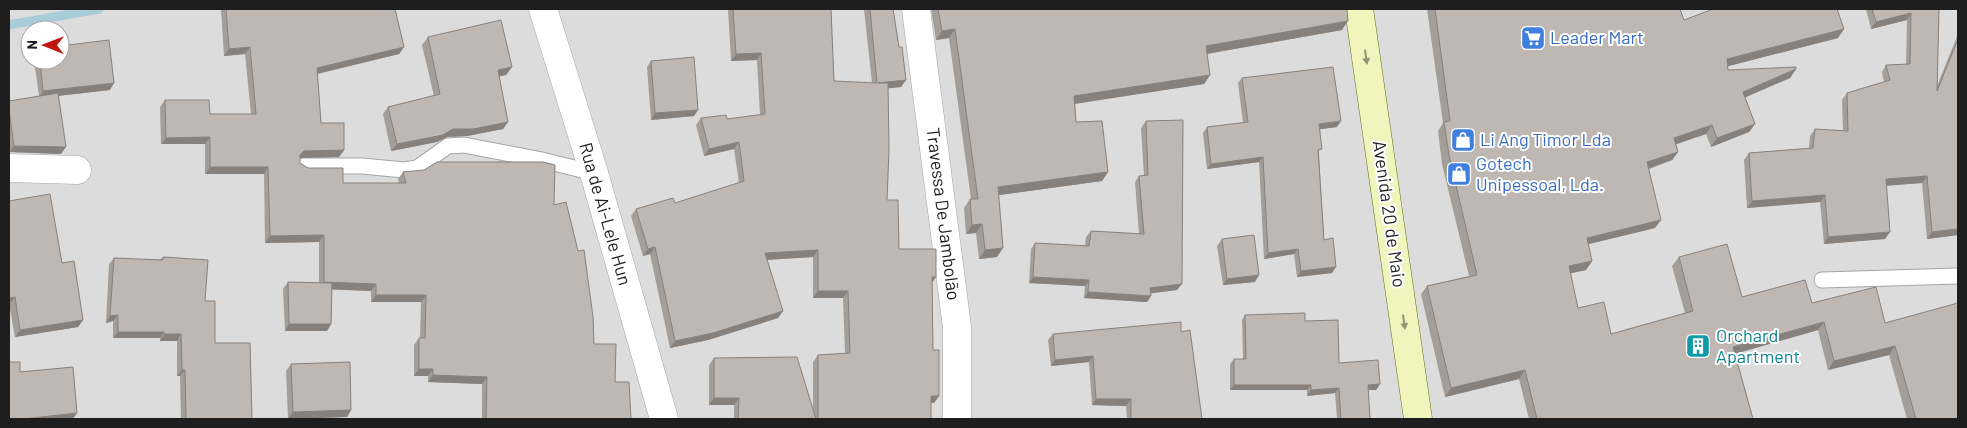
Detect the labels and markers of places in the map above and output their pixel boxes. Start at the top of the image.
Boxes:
supermarket icon: Leader Mart [1520,25,1546,51]
place label: Leader Mart [1550,26,1644,48]
shop icon: Li Ang Timor Lda [1450,127,1476,153]
place label: Li Ang Timor Lda [1480,128,1611,150]
place label: Gotech Unipessoal, Lda. [1476,152,1604,195]
shop icon: Gotech Unipessoal, Lda. [1446,161,1472,187]
place label: Orchard Apartment [1716,324,1800,367]
building icon: Orchard Apartment [1685,333,1711,359]

